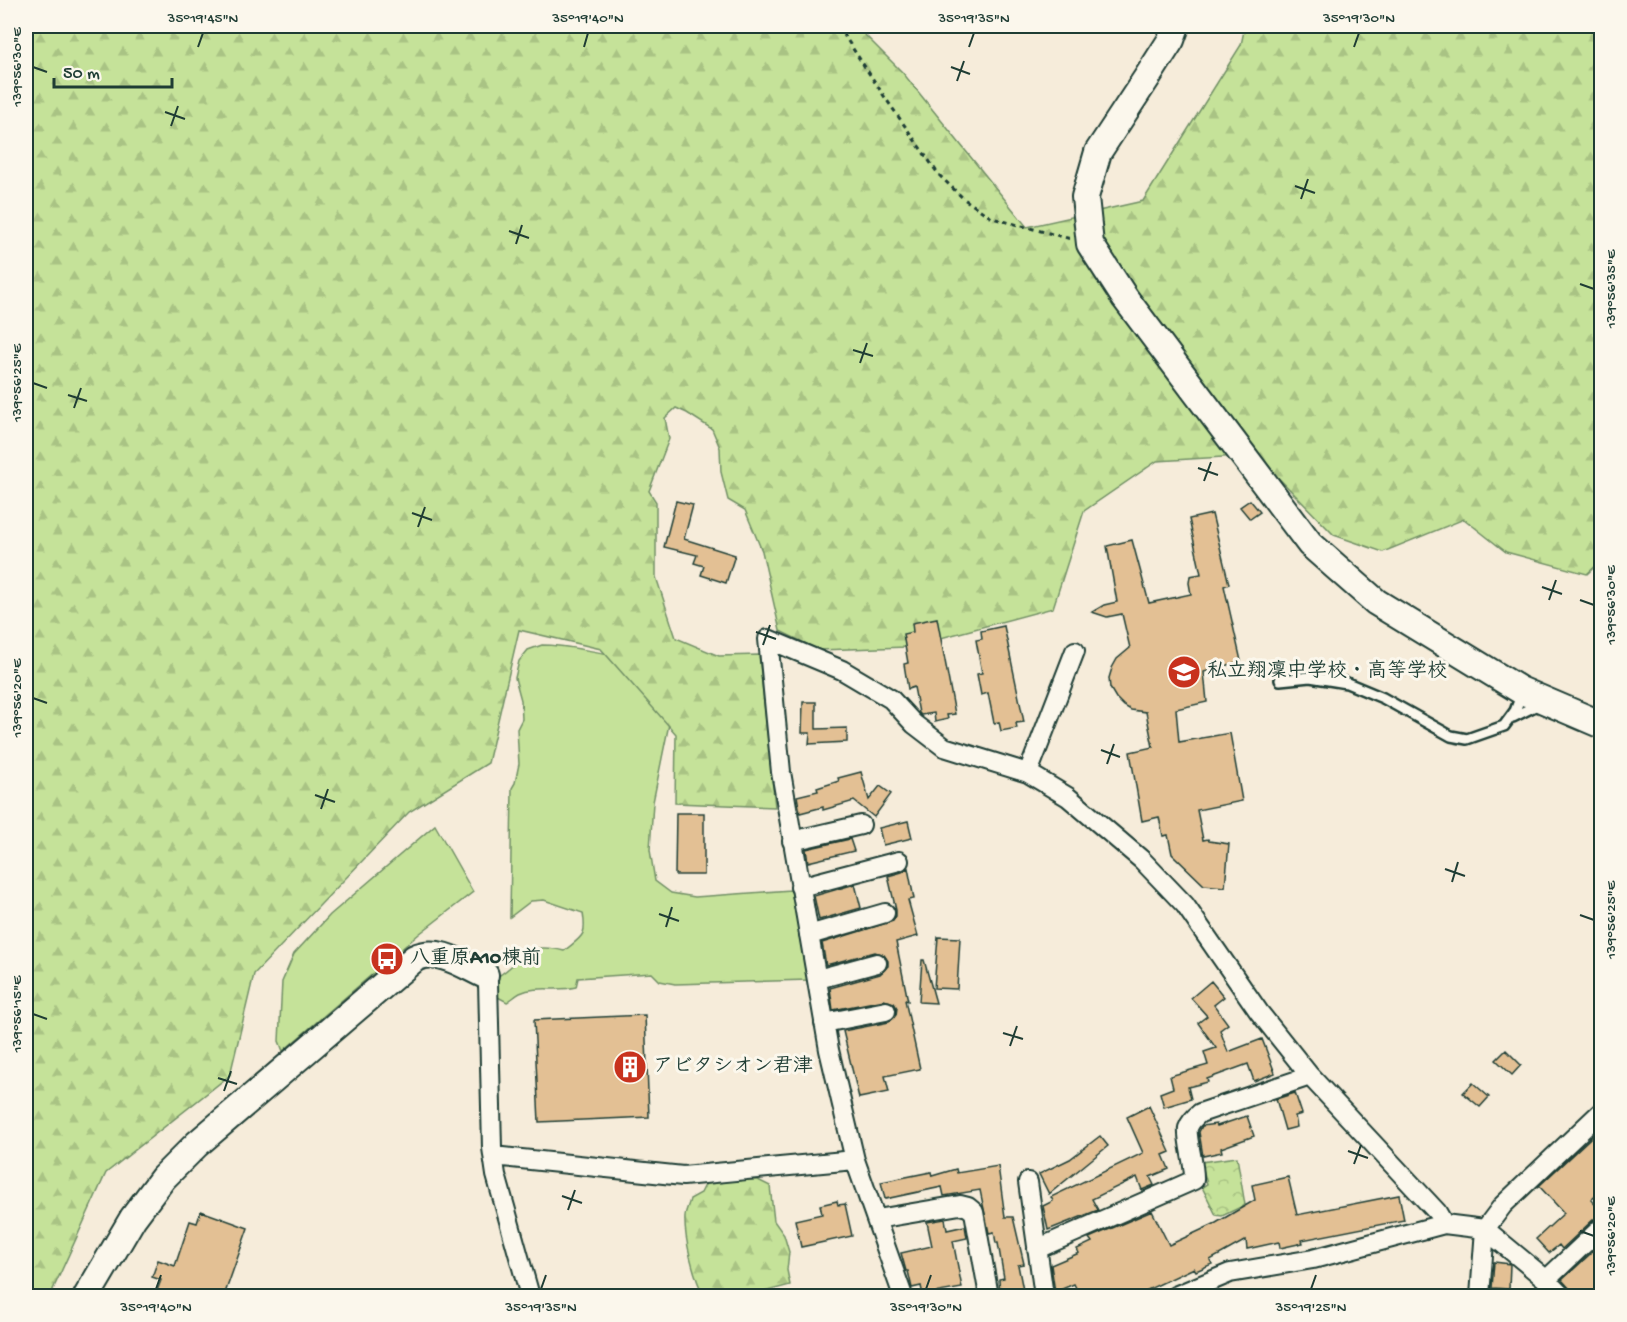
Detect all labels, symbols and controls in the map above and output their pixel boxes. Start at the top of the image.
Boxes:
text: 35°19'45"N [167,10,239,28]
text: 35°19'40"N [551,10,624,28]
text: 35°19'35"N [937,10,1010,28]
text: 35°19'30"N [1322,10,1395,28]
text: 139°56'30"E [9,27,27,108]
scale bar [54,51,172,89]
text: 50 m [63,64,100,85]
text: 139°56'35"E [1603,249,1621,329]
text: 139°56'25"E [9,343,27,423]
text: 139°56'30"E [1603,565,1621,646]
school or university icon: 私立翔凜中学校・高等学校 [1166,654,1202,690]
text: 139°56'20"E [9,658,27,738]
place label: 私立翔凜中学校・高等学校 [1207,659,1447,684]
text: 139°56'25"E [1603,880,1621,960]
bus stop icon: 八重原A10棟前 [369,941,405,977]
place label: 八重原A10棟前 [410,946,541,971]
text: 139°56'15"E [9,975,27,1053]
building icon: アビタシオン君津 [612,1049,648,1085]
place label: アビタシオン君津 [653,1055,813,1079]
text: 139°56'20"E [1603,1196,1621,1276]
text: 35°19'40"N [119,1299,192,1317]
text: 35°19'35"N [504,1299,577,1317]
text: 35°19'30"N [889,1299,962,1317]
text: 35°19'25"N [1274,1299,1347,1317]

